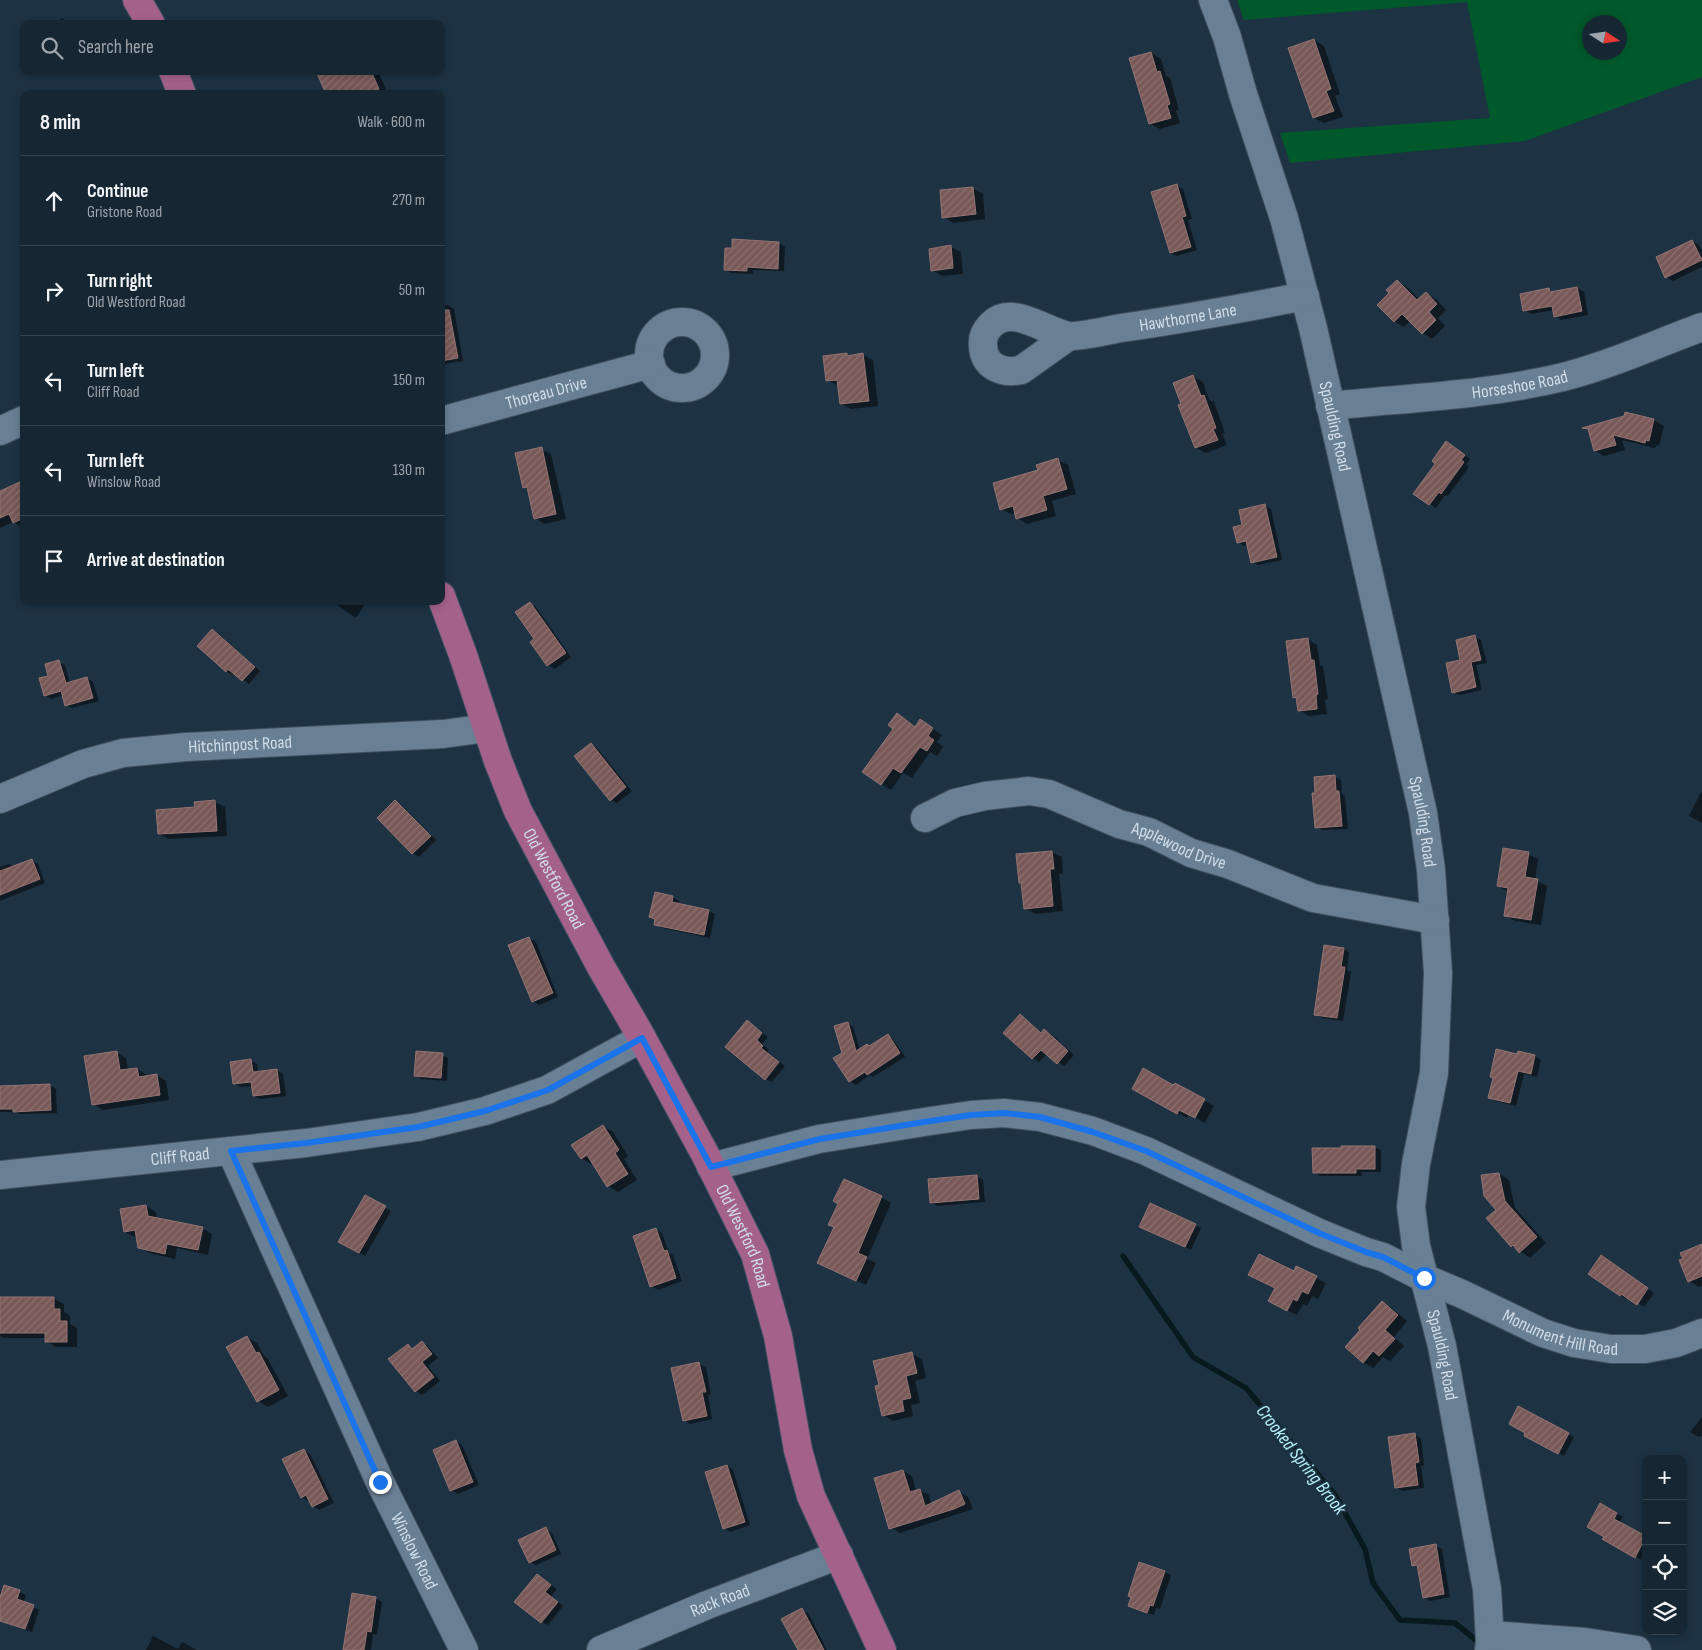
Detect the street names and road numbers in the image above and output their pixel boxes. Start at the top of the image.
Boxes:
street label: Hawthorne Lane [1138,299,1238,336]
street label: Horseshoe Road [1471,366,1570,404]
street label: Thoreau Drive [503,372,589,414]
street label: Spaulding Road [1314,379,1355,474]
street label: Hitchinpost Road [188,732,292,758]
street label: Spaulding Road [1404,774,1440,868]
street label: Applewood Drive [1129,818,1229,874]
street label: Old Westford Road [518,825,589,933]
street label: Cliff Road [150,1143,211,1170]
street label: Old Westford Road [711,1181,774,1290]
street label: Monument Hill Road [1499,1305,1618,1360]
street label: Spaulding Road [1422,1308,1462,1402]
street label: Winslow Road [386,1509,442,1593]
street label: Rack Road [687,1580,753,1622]

